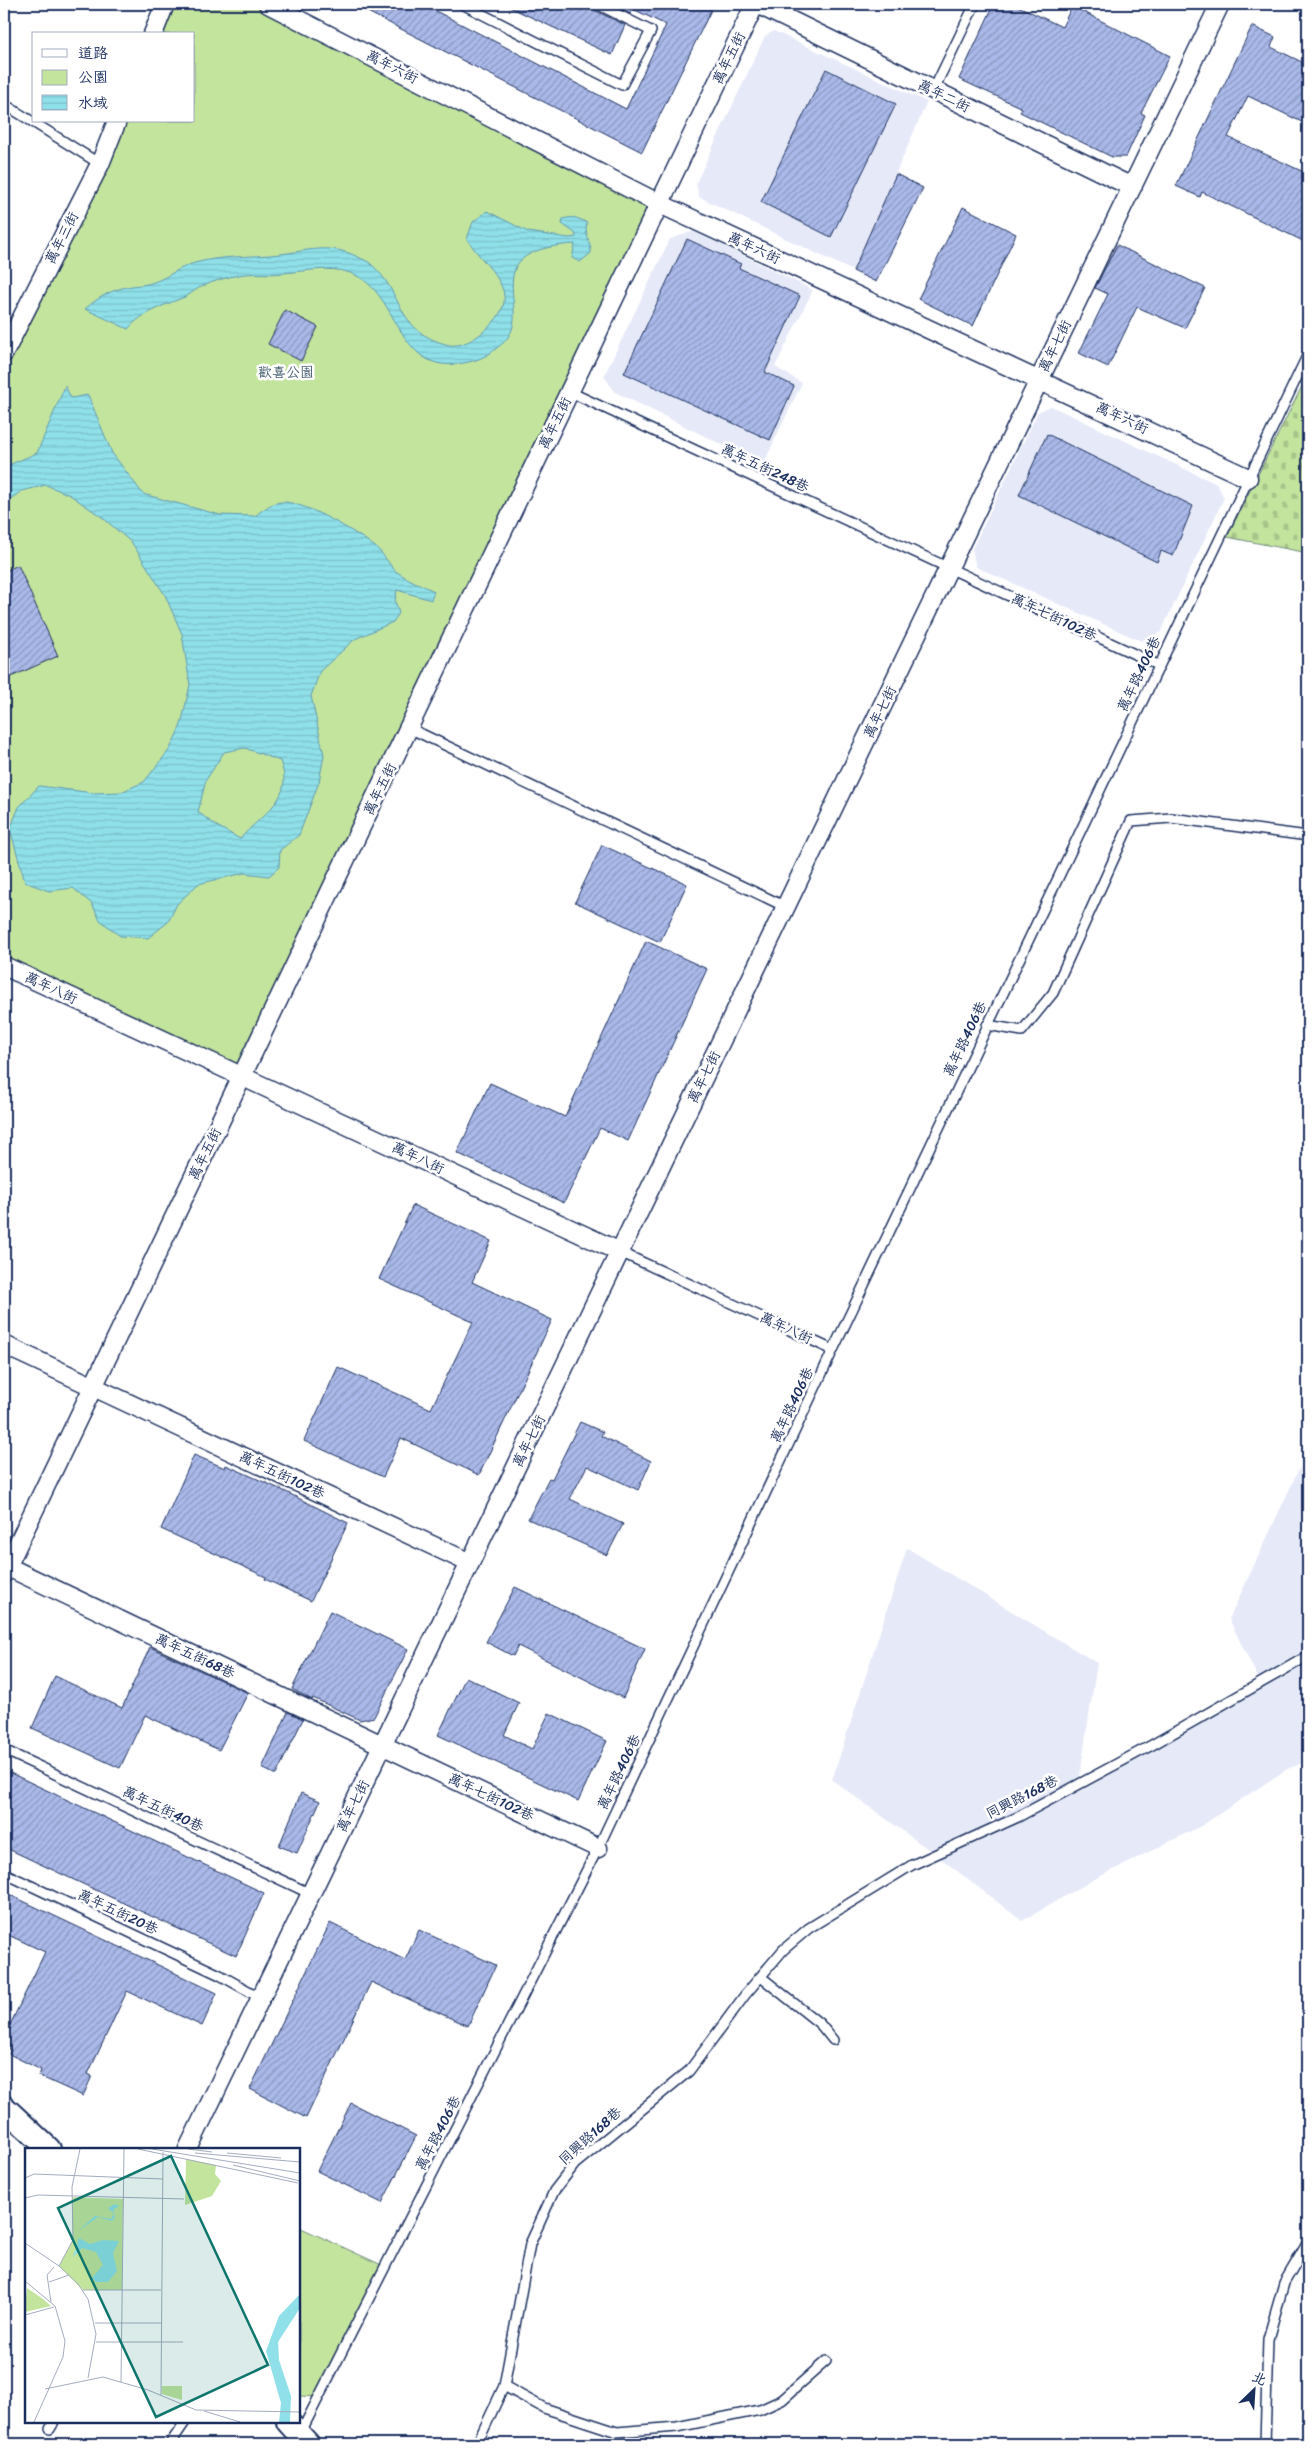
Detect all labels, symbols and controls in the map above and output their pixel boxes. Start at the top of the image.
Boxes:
street label: 萬年五街 [705,27,753,89]
legend [32,32,195,122]
text: 道路 [78,40,108,66]
street label: 萬年六街 [361,43,423,91]
text: 公園 [78,64,108,90]
street label: 萬年二街 [913,72,975,120]
text: 水域 [78,90,108,116]
street label: 萬年三街 [38,207,86,269]
street label: 萬年六街 [723,225,785,271]
street label: 萬年七街 [1031,315,1079,377]
park label: 歡喜公園 [258,360,314,385]
street label: 萬年五街 [531,392,579,454]
street label: 萬年六街 [1091,395,1153,441]
street label: 萬年五街248巷 [717,437,814,500]
street label: 萬年七街102巷 [1007,586,1102,648]
street label: 萬年路406巷 [1110,631,1168,716]
street label: 萬年七街 [856,681,904,743]
street label: 萬年五街 [356,758,404,820]
street label: 萬年八街 [20,965,82,1011]
street label: 萬年路406巷 [936,996,994,1081]
street label: 萬年七街 [680,1046,728,1108]
street label: 萬年五街 [181,1123,229,1185]
street label: 萬年八街 [387,1135,449,1181]
street label: 萬年八街 [755,1305,817,1351]
street label: 萬年路406巷 [763,1362,821,1447]
street label: 萬年七街 [505,1410,553,1472]
street label: 萬年五街102巷 [235,1444,330,1506]
street label: 萬年五街68巷 [151,1626,240,1686]
street label: 萬年路406巷 [590,1729,648,1814]
street label: 萬年七街102巷 [444,1766,539,1828]
street label: 同興路168巷 [981,1768,1063,1826]
street label: 萬年七街 [329,1775,377,1837]
street label: 萬年五街40巷 [118,1779,209,1839]
street label: 萬年五街20巷 [73,1882,164,1942]
street label: 萬年路406巷 [408,2090,468,2175]
street label: 同興路168巷 [553,2100,628,2172]
inset map [25,2148,300,2423]
text: 北 [1248,2364,1271,2393]
north arrow [1230,2366,1280,2416]

